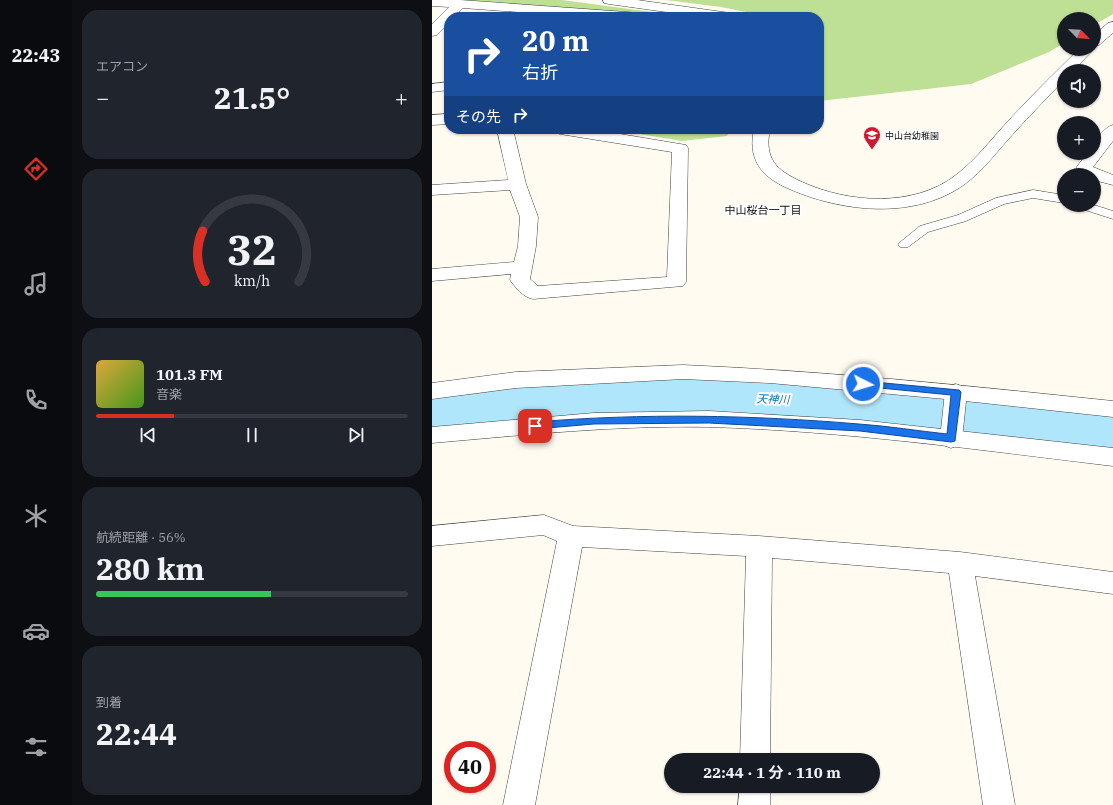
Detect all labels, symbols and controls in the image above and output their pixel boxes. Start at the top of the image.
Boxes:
north arrow [1057,12,1101,56]
map controls [1057,12,1101,212]
text: 20 m [522,22,589,59]
icon: right [456,28,508,80]
text: 22:43 [12,44,60,67]
text: エアコン [96,58,148,75]
text: 右折 [522,61,558,84]
button: sound [1057,64,1101,108]
text: 21.5° [214,78,290,117]
text: − [96,83,109,112]
text: + [395,83,408,112]
icon: right [509,104,531,126]
text: その先 [456,107,501,126]
button: + [1057,116,1101,160]
school or university icon: 中山台幼稚園 [862,125,882,150]
place label: 中山台幼稚園 [885,130,939,141]
icon: directions [22,155,50,183]
button: − [1057,168,1101,212]
district label: 中山桜台一丁目 [725,203,802,217]
text: 32 [227,221,277,275]
icon: music [22,270,50,298]
text: km/h [234,270,270,289]
position arrow [842,363,884,405]
text: 101.3 FM [156,365,223,384]
icon: phone [22,386,50,414]
text: 音楽 [156,386,182,403]
water label: 天神川 [756,391,791,407]
pin [518,409,552,443]
icon: arrive [524,415,546,437]
icon: previous [137,424,159,446]
icon: pause [241,424,263,446]
icon: next [345,424,367,446]
icon: climate [22,502,50,530]
text: 航続距離 · 56% [96,529,186,546]
text: 280 km [96,549,205,588]
icon: car [22,617,50,645]
text: 到着 [96,694,122,711]
text: 22:44 [96,714,177,753]
icon: filters [22,733,50,761]
speed limit sign: 40 [444,741,496,793]
text: 22:44 · 1 分 · 110 m [703,763,841,782]

